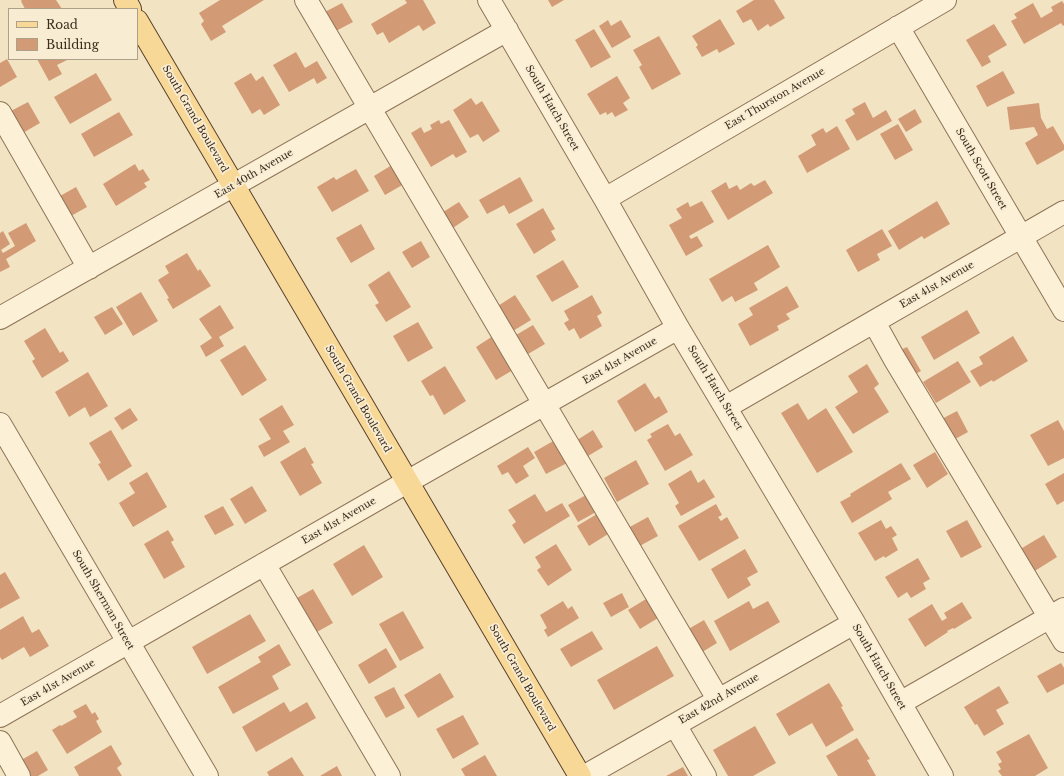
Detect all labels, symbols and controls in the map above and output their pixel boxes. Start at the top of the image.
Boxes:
legend [8,8,138,60]
text: Road [46,17,78,32]
text: Building [46,37,99,52]
street label: South Grand Boulevard [159,63,231,175]
street label: South Hatch Street [523,63,581,153]
street label: East Thurston Avenue [723,66,827,132]
street label: South Scott Street [953,126,1009,212]
street label: East 40th Avenue [213,147,295,201]
street label: East 41st Avenue [898,259,976,311]
street label: East 41st Avenue [581,335,659,387]
street label: South Grand Boulevard [322,343,394,455]
street label: South Hatch Street [685,343,745,433]
street label: East 41st Avenue [300,495,378,547]
street label: South Sherman Street [70,548,136,652]
street label: South Grand Boulevard [486,622,558,734]
street label: South Hatch Street [850,622,908,712]
street label: East 41st Avenue [19,657,97,709]
street label: East 42nd Avenue [677,671,761,727]

